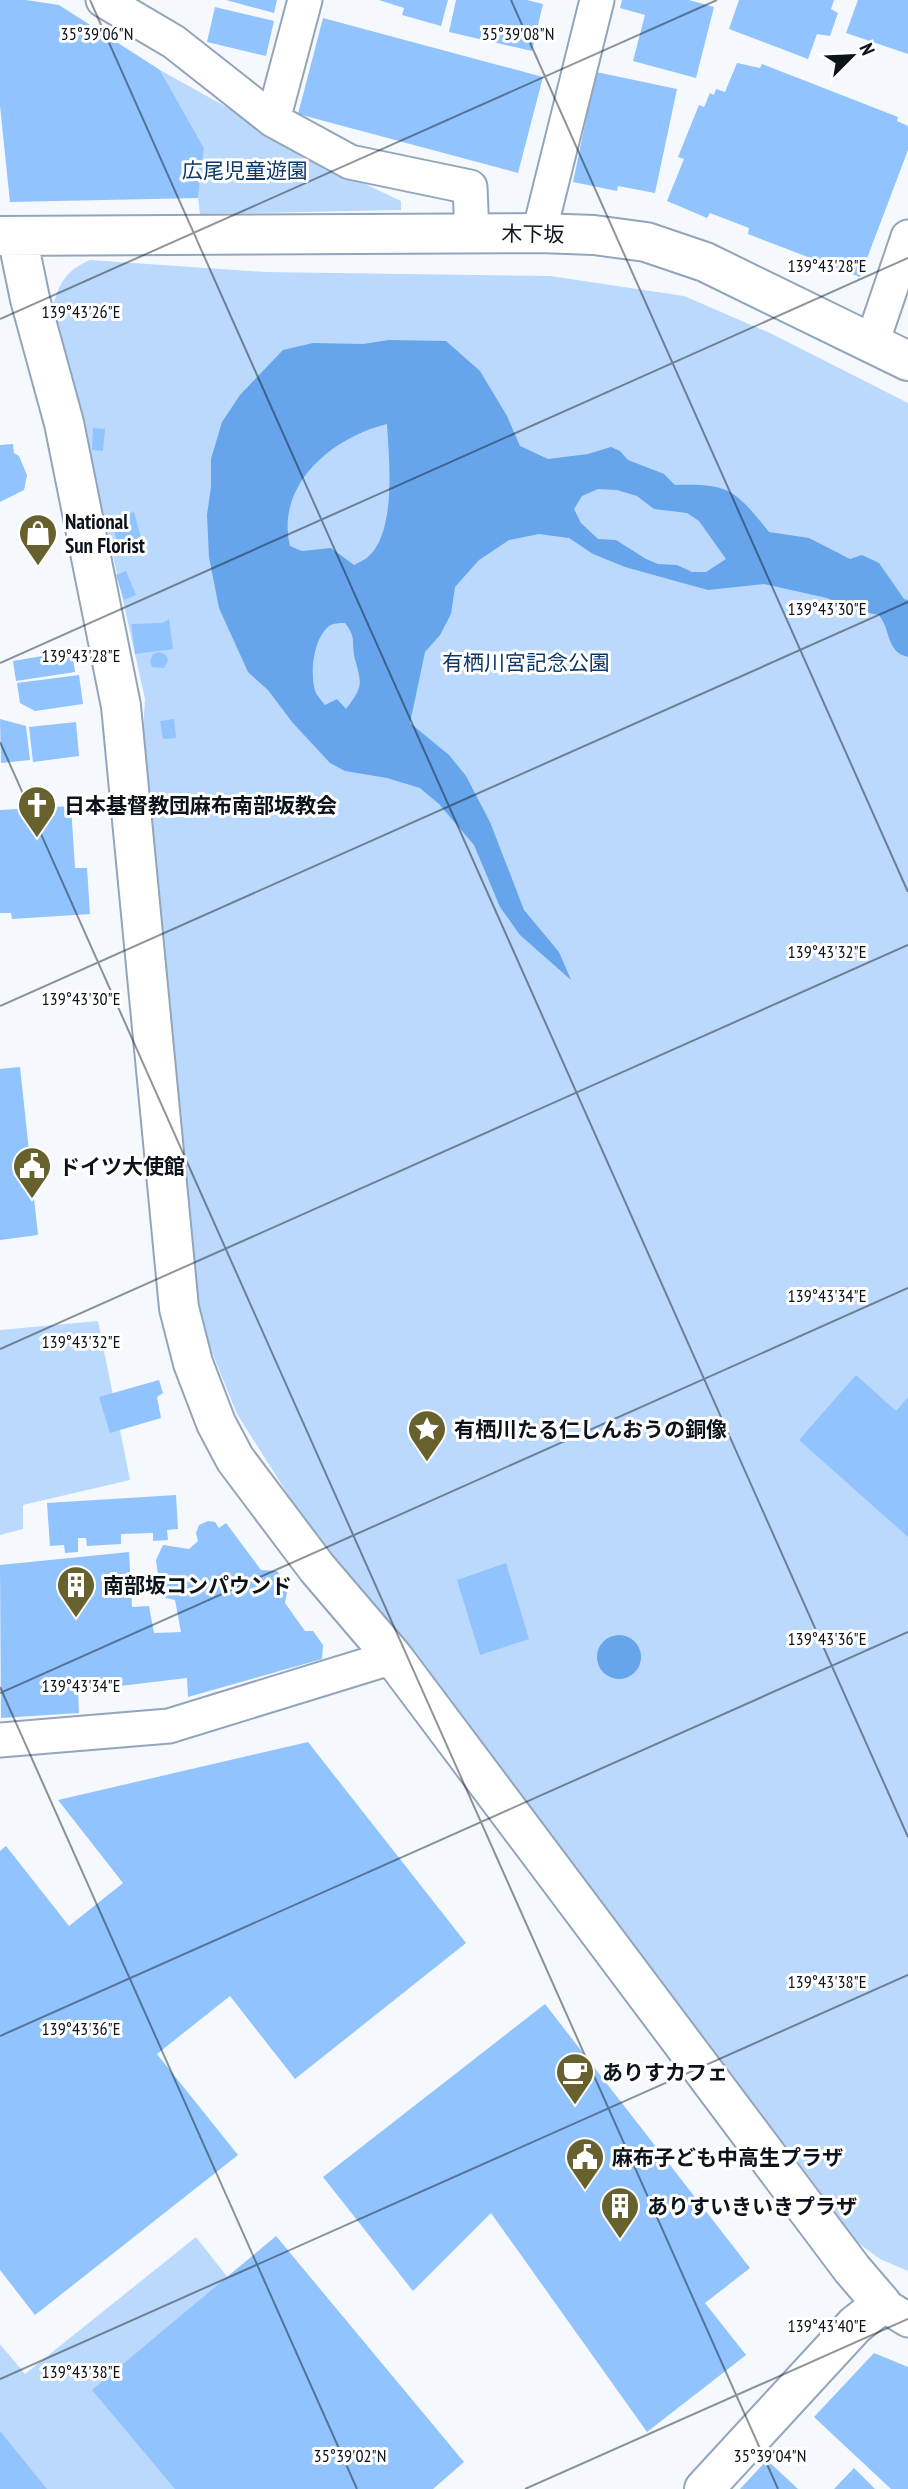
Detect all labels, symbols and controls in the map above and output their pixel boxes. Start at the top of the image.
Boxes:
north arrow [817,21,887,91]
text: 35°39'06"N [61,22,133,45]
text: 35°39'08"N [482,22,554,45]
text: N [854,40,881,59]
park label: 広尾児童遊園 [182,157,308,184]
street label: 木下坂 [501,220,565,248]
text: 139°43'28"E [788,254,866,277]
text: 139°43'26"E [42,300,120,323]
place label: National Sun Florist [65,508,145,559]
shop icon: National Sun Florist [17,512,59,567]
text: 139°43'30"E [788,597,866,620]
text: 139°43'28"E [42,644,120,667]
park label: 有栖川宮記念公園 [442,649,610,676]
church icon: 日本基督教団麻布南部坂教会 [16,784,58,839]
place label: 日本基督教団麻布南部坂教会 [64,792,337,819]
text: 139°43'32"E [788,940,866,963]
text: 139°43'30"E [42,987,120,1010]
public building icon: ドイツ大使館 [11,1145,53,1200]
place label: ドイツ大使館 [59,1153,185,1180]
text: 139°43'34"E [788,1284,866,1307]
text: 139°43'32"E [42,1330,120,1353]
place icon: 有栖川たる仁しんおうの銅像 [406,1408,448,1463]
place label: 有栖川たる仁しんおうの銅像 [454,1416,727,1443]
building icon: 南部坂コンパウンド [55,1564,97,1619]
place label: 南部坂コンパウンド [103,1572,292,1599]
text: 139°43'36"E [788,1627,866,1650]
text: 139°43'34"E [42,1674,120,1697]
text: 139°43'38"E [788,1970,866,1993]
text: 139°43'36"E [42,2017,120,2040]
cafe icon: ありすカフェ [554,2051,596,2106]
place label: ありすカフェ [602,2059,728,2086]
public building icon: 麻布子ども中高生プラザ [564,2136,606,2191]
place label: 麻布子ども中高生プラザ [612,2144,843,2171]
building icon: ありすいきいきプラザ [599,2185,641,2240]
place label: ありすいきいきプラザ [647,2193,857,2220]
text: 139°43'40"E [788,2314,866,2337]
text: 139°43'38"E [42,2360,120,2383]
text: 35°39'02"N [314,2444,386,2467]
text: 35°39'04"N [734,2444,806,2467]

